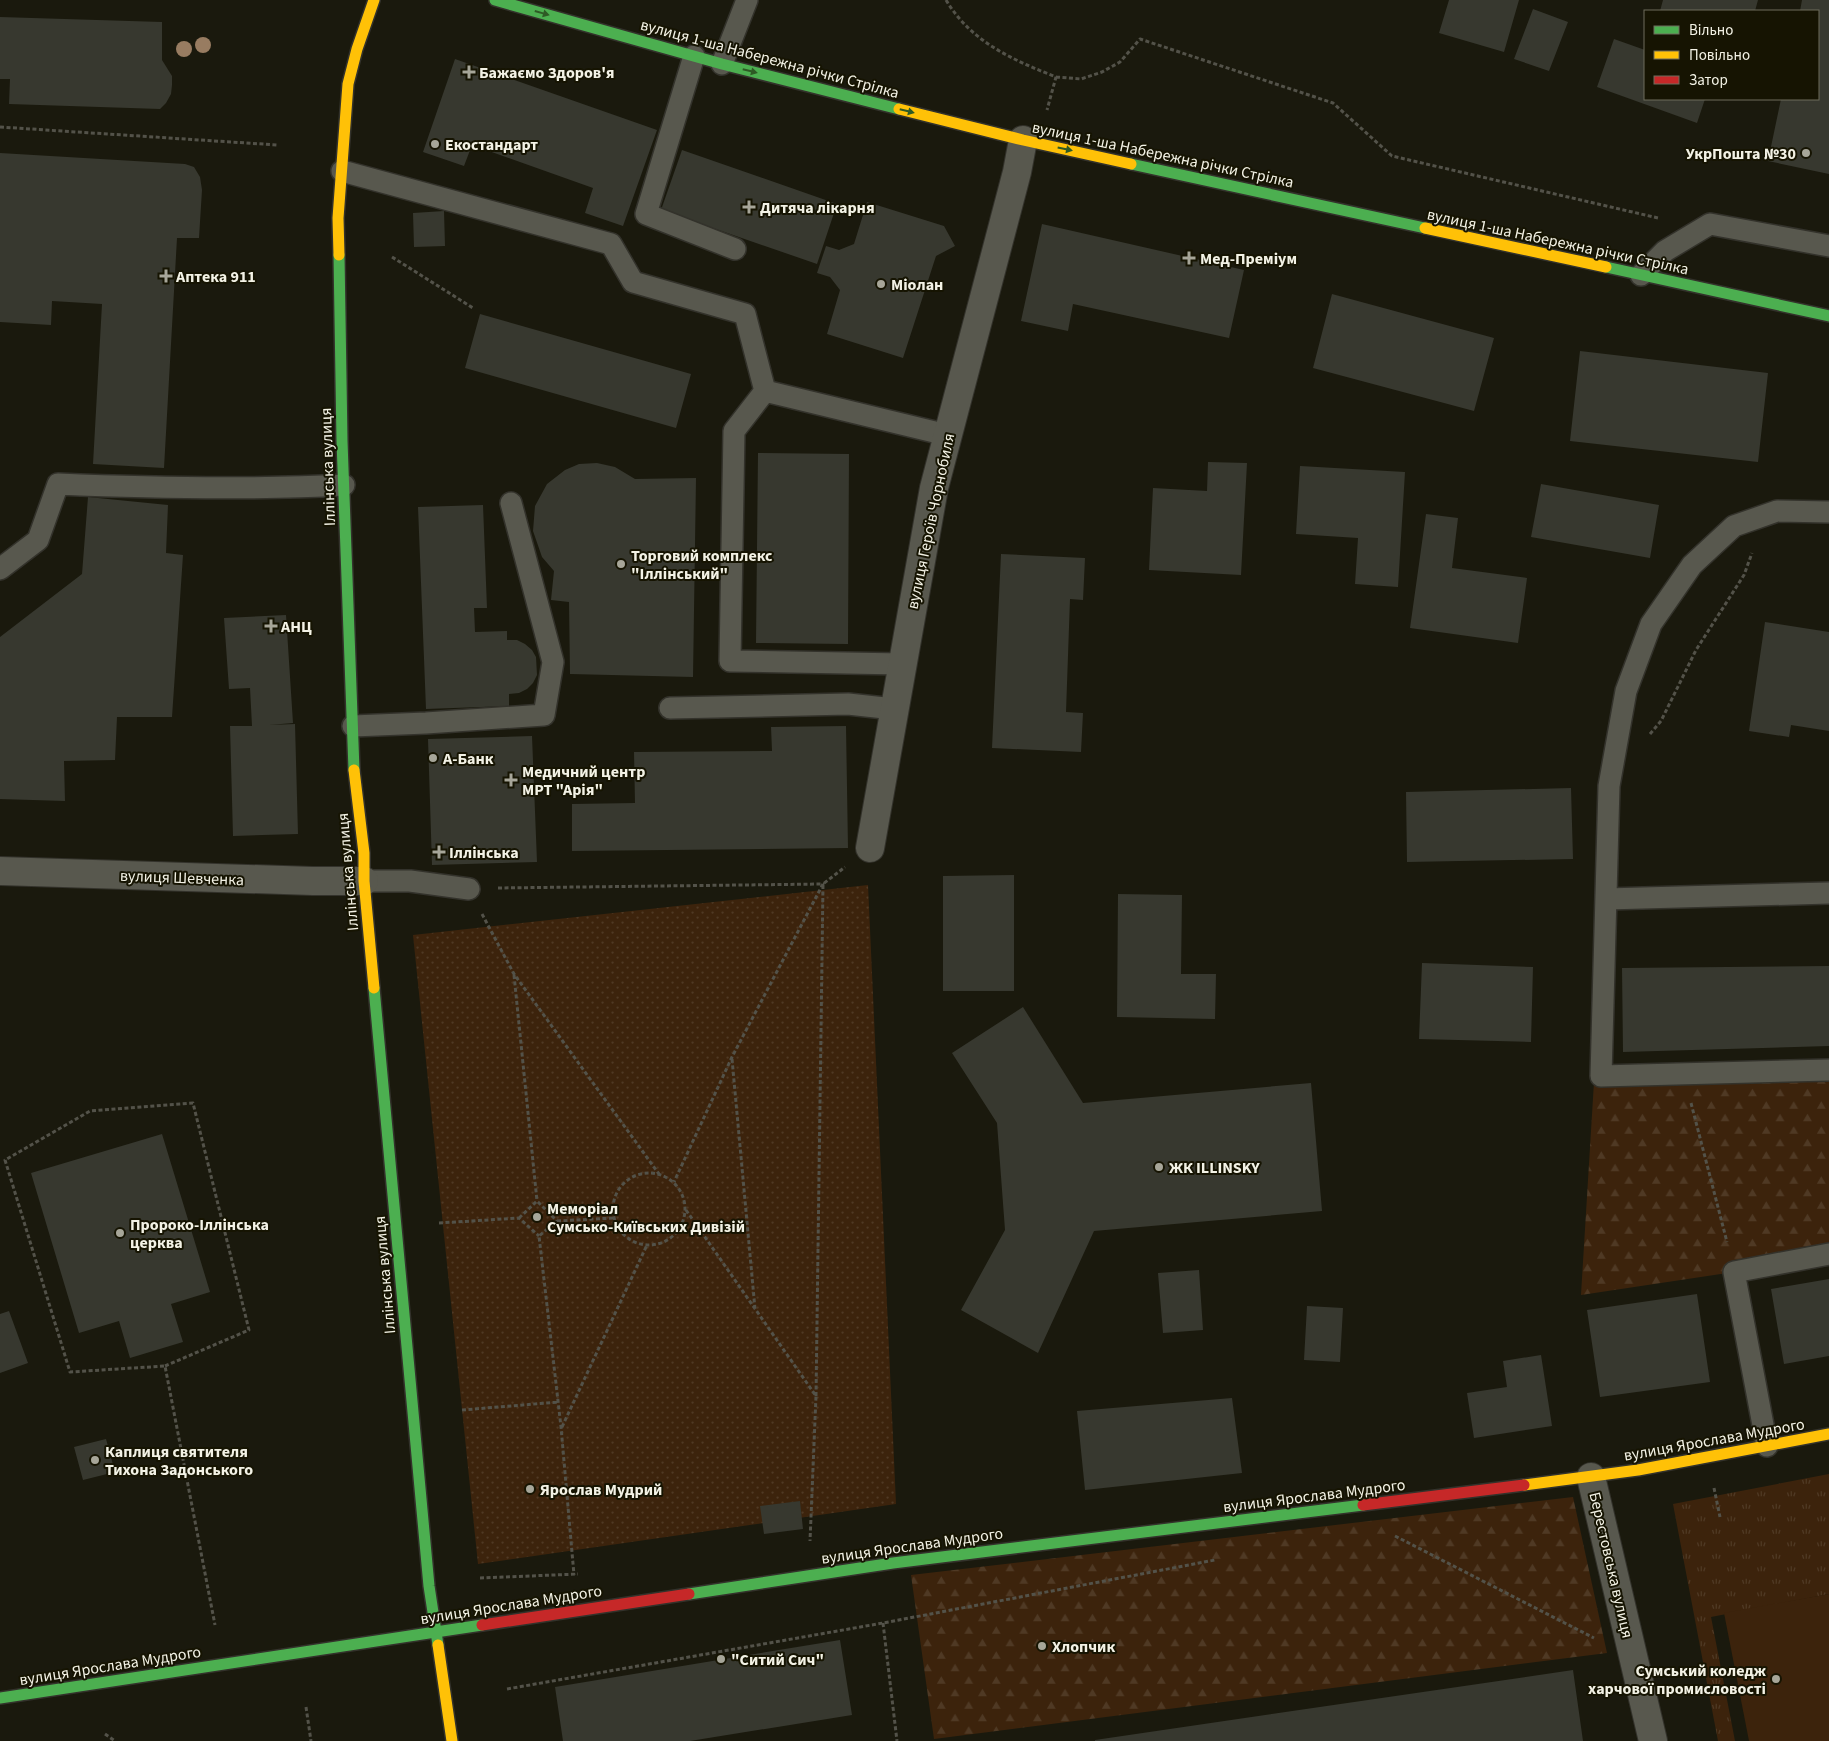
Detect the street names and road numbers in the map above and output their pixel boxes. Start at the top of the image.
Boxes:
street label: вулиця 1-ша Набережна річки Стрілка [638,14,902,104]
street label: вулиця 1-ша Набережна річки Стрілка [1030,116,1296,193]
street label: вулиця 1-ша Набережна річки Стрілка [1425,203,1691,280]
street label: Іллінська вулиця [315,407,341,527]
street label: вулиця Героїв Чорнобиля [902,431,960,611]
street label: Іллінська вулиця [332,812,364,932]
street label: вулиця Шевченка [120,865,244,891]
street label: Іллінська вулиця [369,1215,401,1335]
street label: вулиця Ярослава Мудрого [1622,1413,1806,1467]
street label: вулиця Ярослава Мудрого [1222,1474,1406,1518]
street label: Берестовська вулиця [1584,1490,1639,1640]
street label: вулиця Ярослава Мудрого [820,1522,1004,1570]
street label: вулиця Ярослава Мудрого [419,1580,603,1630]
street label: вулиця Ярослава Мудрого [18,1641,202,1691]

